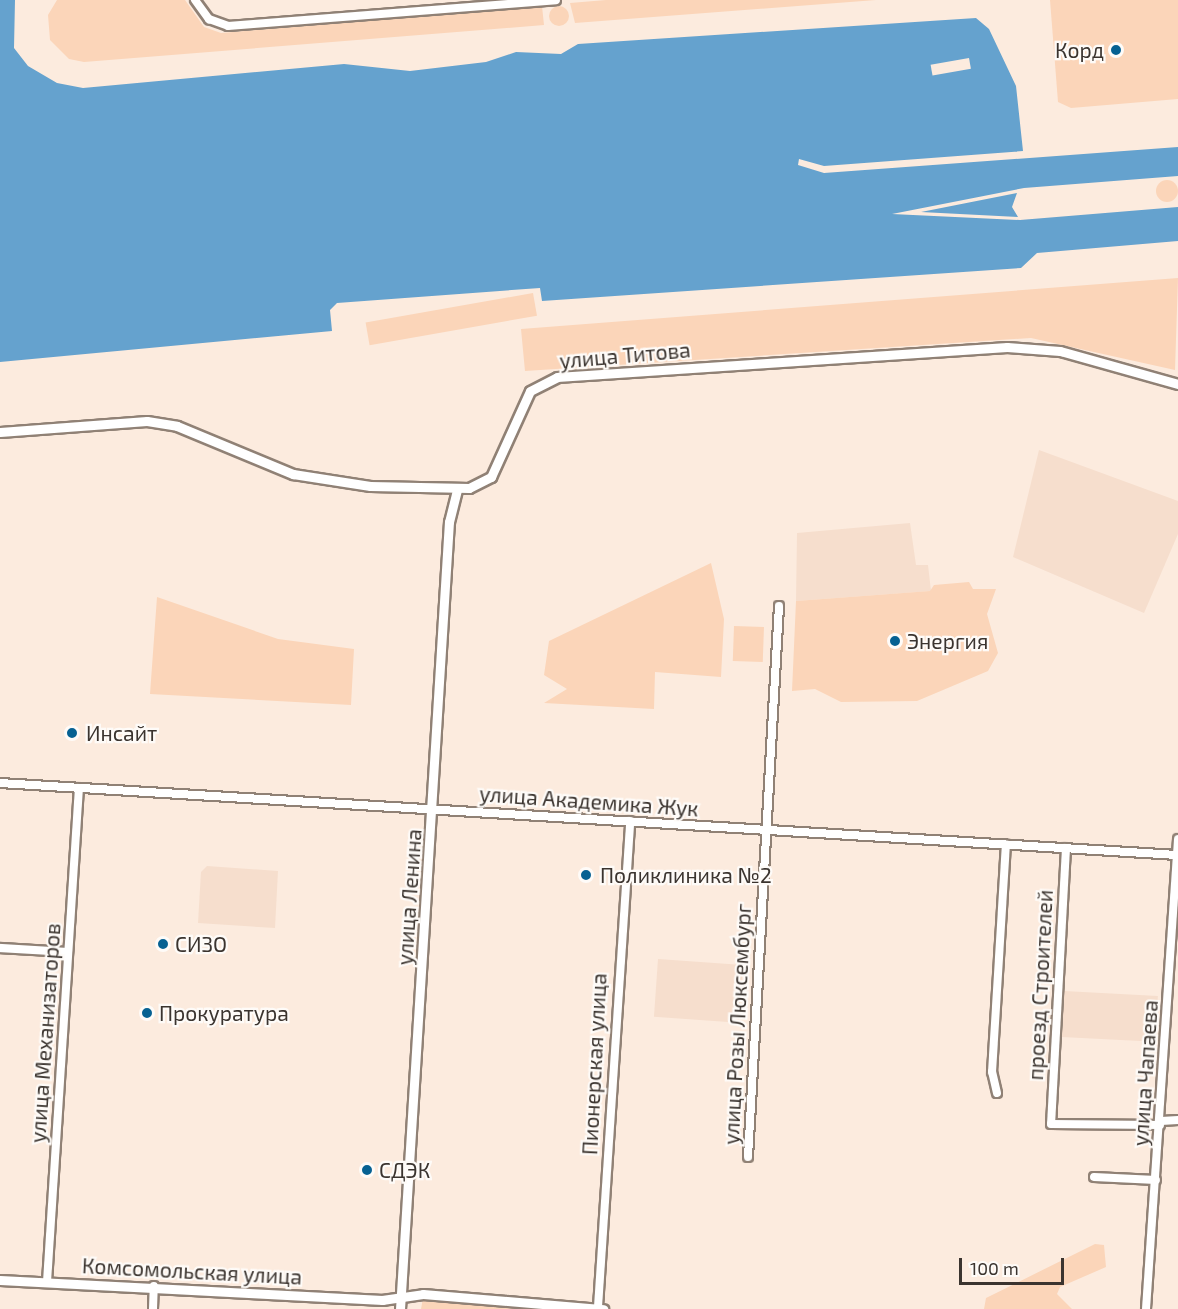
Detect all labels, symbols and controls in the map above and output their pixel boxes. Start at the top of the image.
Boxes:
place label: Корд [1055,37,1104,63]
marker: Корд [1109,43,1123,57]
street label: улица Титова [558,337,692,373]
place label: Энергия [907,628,988,654]
marker: Энергия [888,634,902,648]
place label: Инсайт [86,720,157,746]
marker: Инсайт [63,724,81,742]
street label: улица Академика Жук [479,781,699,821]
street label: улица Ленина [392,828,426,966]
place label: Поликлиника №2 [600,862,772,888]
marker: Поликлиника №2 [577,866,595,884]
street label: проезд Строителей [1022,889,1058,1081]
street label: улица Розы Люксембург [718,903,756,1145]
street label: улица Механизаторов [25,922,65,1144]
place label: СИЗО [175,931,227,957]
marker: СИЗО [156,937,170,951]
street label: Пионерская улица [577,972,611,1156]
street label: улица Чапаева [1127,999,1163,1147]
place label: Прокуратура [159,1000,289,1026]
marker: Прокуратура [140,1006,154,1020]
place label: СДЭК [379,1157,430,1183]
marker: СДЭК [360,1163,374,1177]
scale bar [962,1246,1067,1284]
street label: Комсомольская улица [81,1253,303,1289]
text: 100 m [970,1257,1019,1279]

